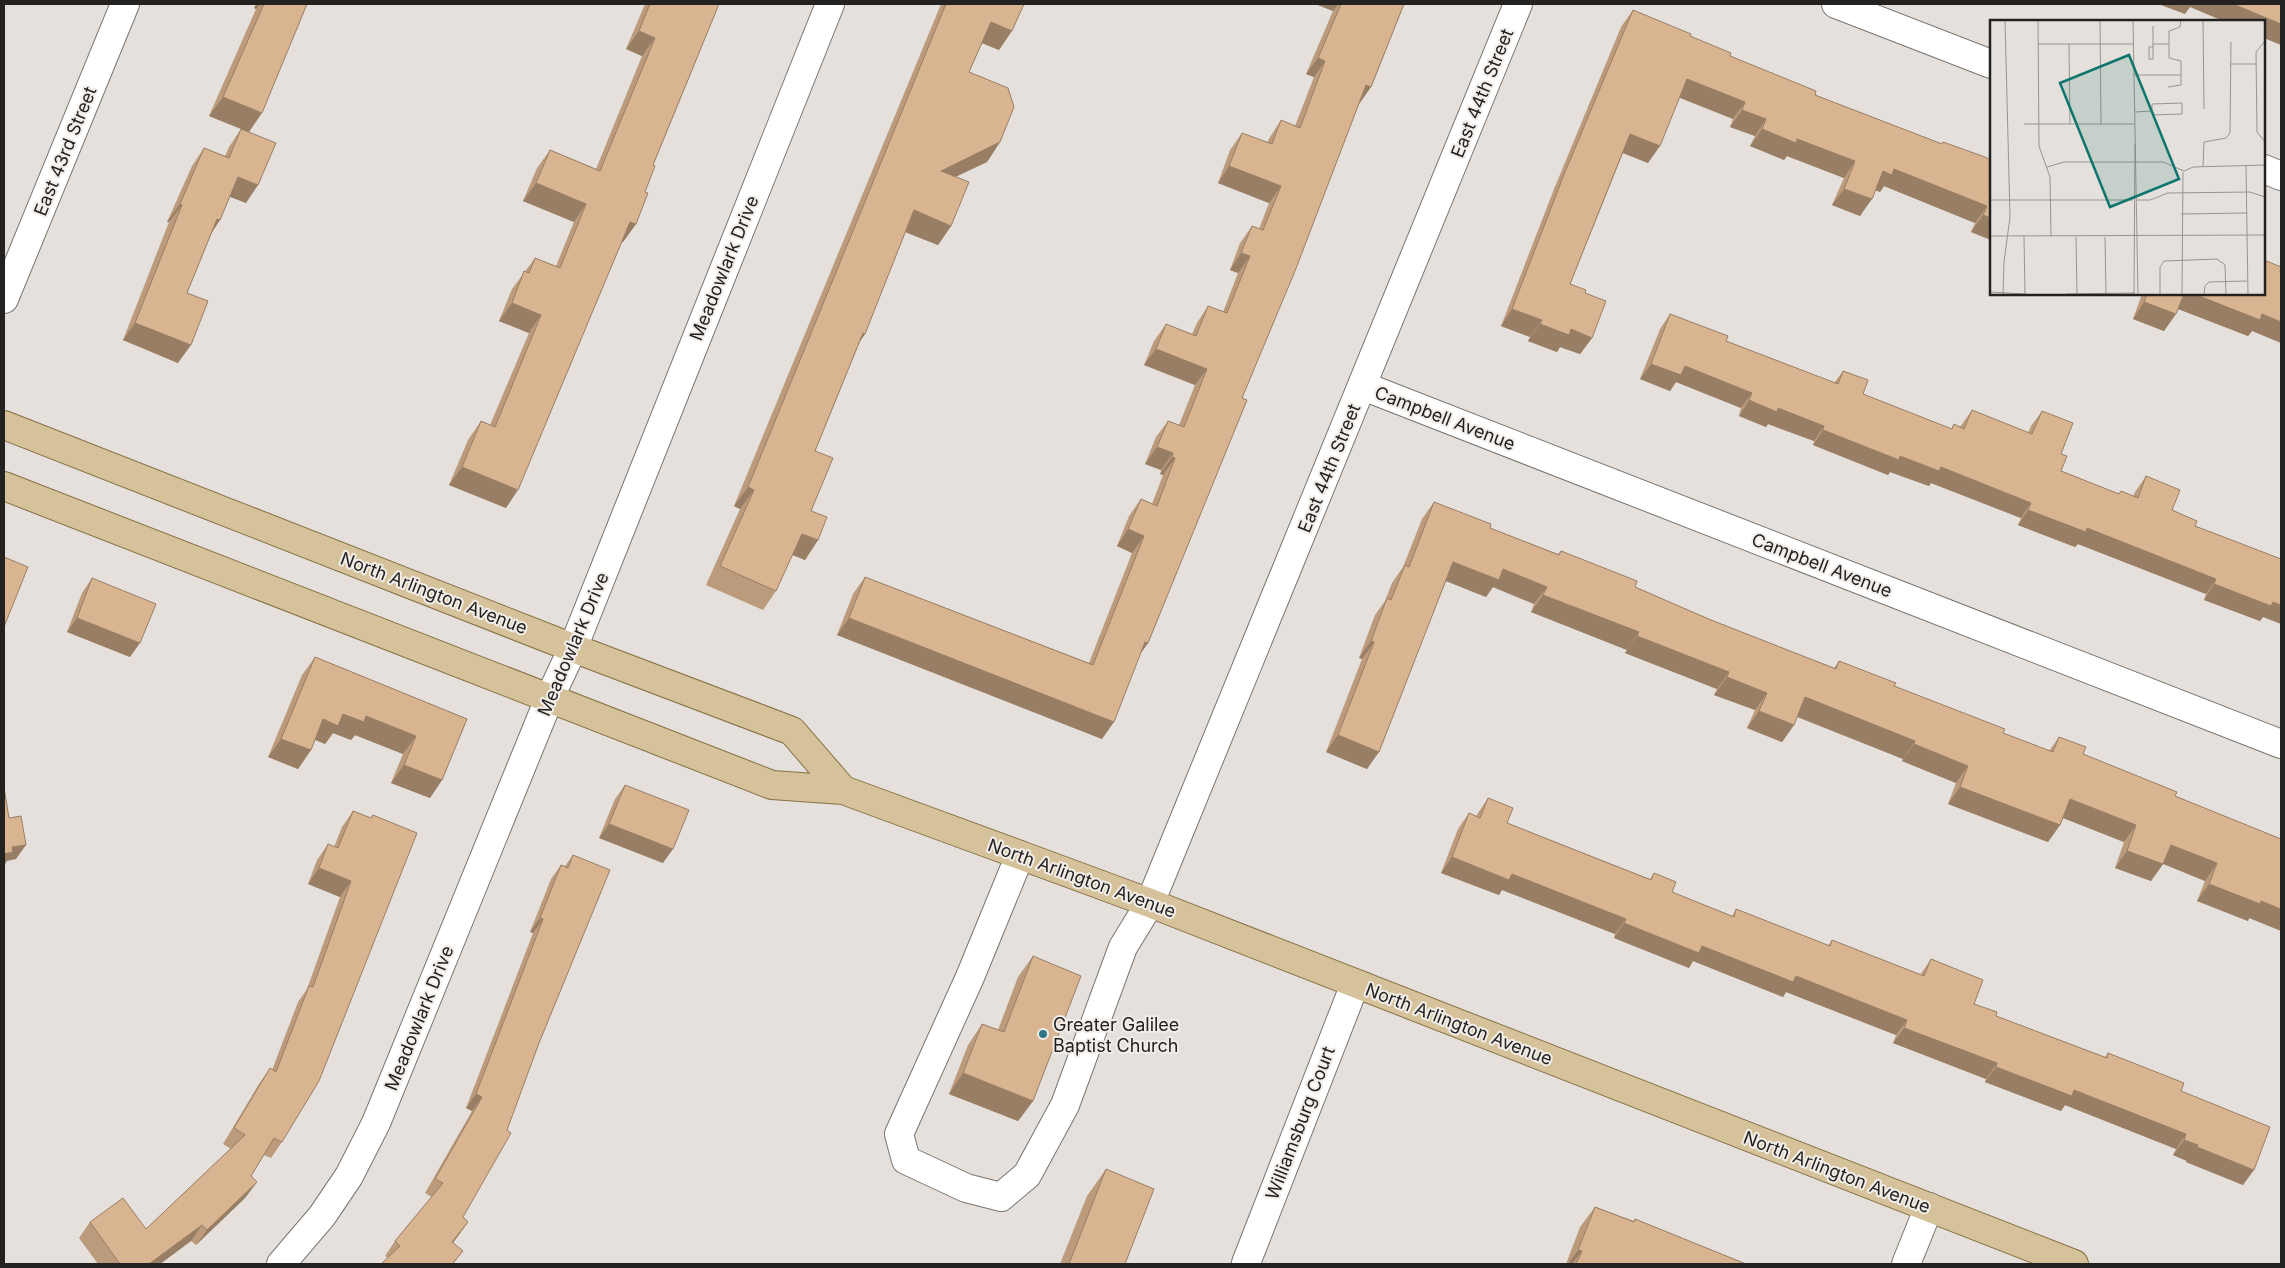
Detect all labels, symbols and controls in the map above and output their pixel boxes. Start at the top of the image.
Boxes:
inset map [1990,20,2265,295]
street label: East 44th Street [1447,25,1517,160]
street label: East 43rd Street [30,83,101,219]
street label: Meadowlark Drive [685,192,763,344]
street label: Campbell Avenue [1372,382,1518,454]
street label: East 44th Street [1294,400,1364,535]
street label: Campbell Avenue [1749,529,1895,601]
street label: North Arlington Avenue [338,548,530,638]
street label: Meadowlark Drive [533,569,613,719]
street label: North Arlington Avenue [985,834,1179,922]
street label: Meadowlark Drive [380,942,458,1094]
street label: North Arlington Avenue [1363,979,1555,1069]
place label: Greater Galilee Baptist Church [1053,1014,1179,1056]
marker: Greater Galilee Baptist Church [1037,1028,1049,1040]
street label: Williamsburg Court [1261,1043,1339,1203]
street label: North Arlington Avenue [1741,1127,1933,1217]

